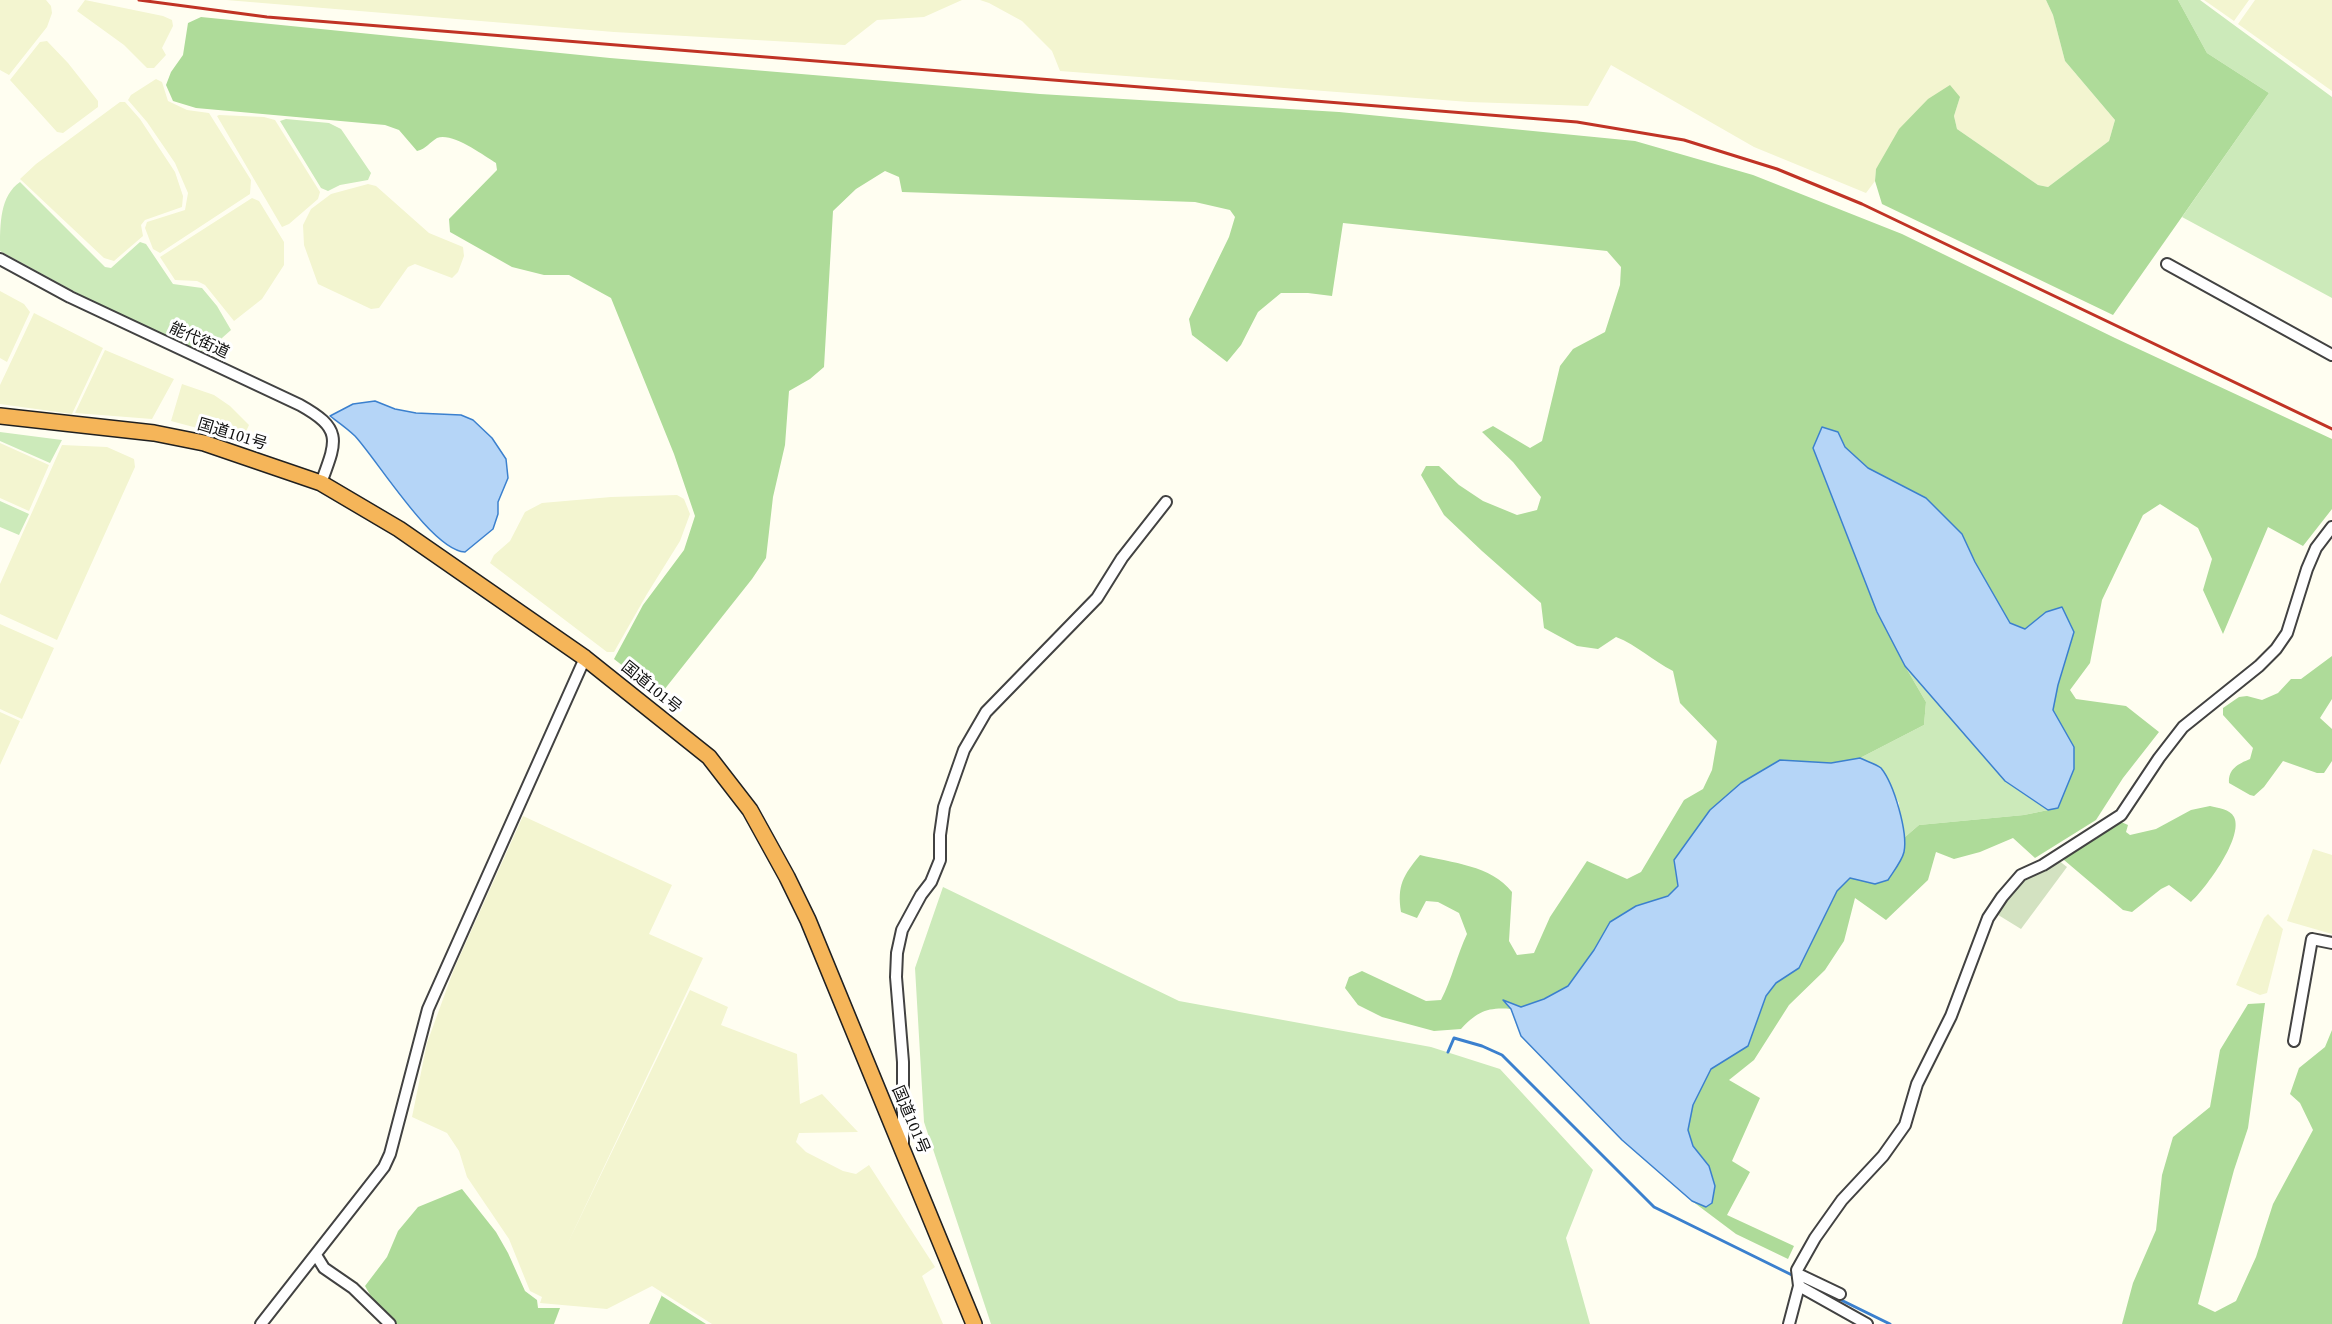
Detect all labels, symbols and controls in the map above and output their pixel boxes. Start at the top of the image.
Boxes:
street label: 能代街道 [166,319,232,363]
street label: 国道101号 [195,415,269,455]
street label: 国道101号 [617,658,685,718]
street label: 国道101号 [887,1083,933,1157]

